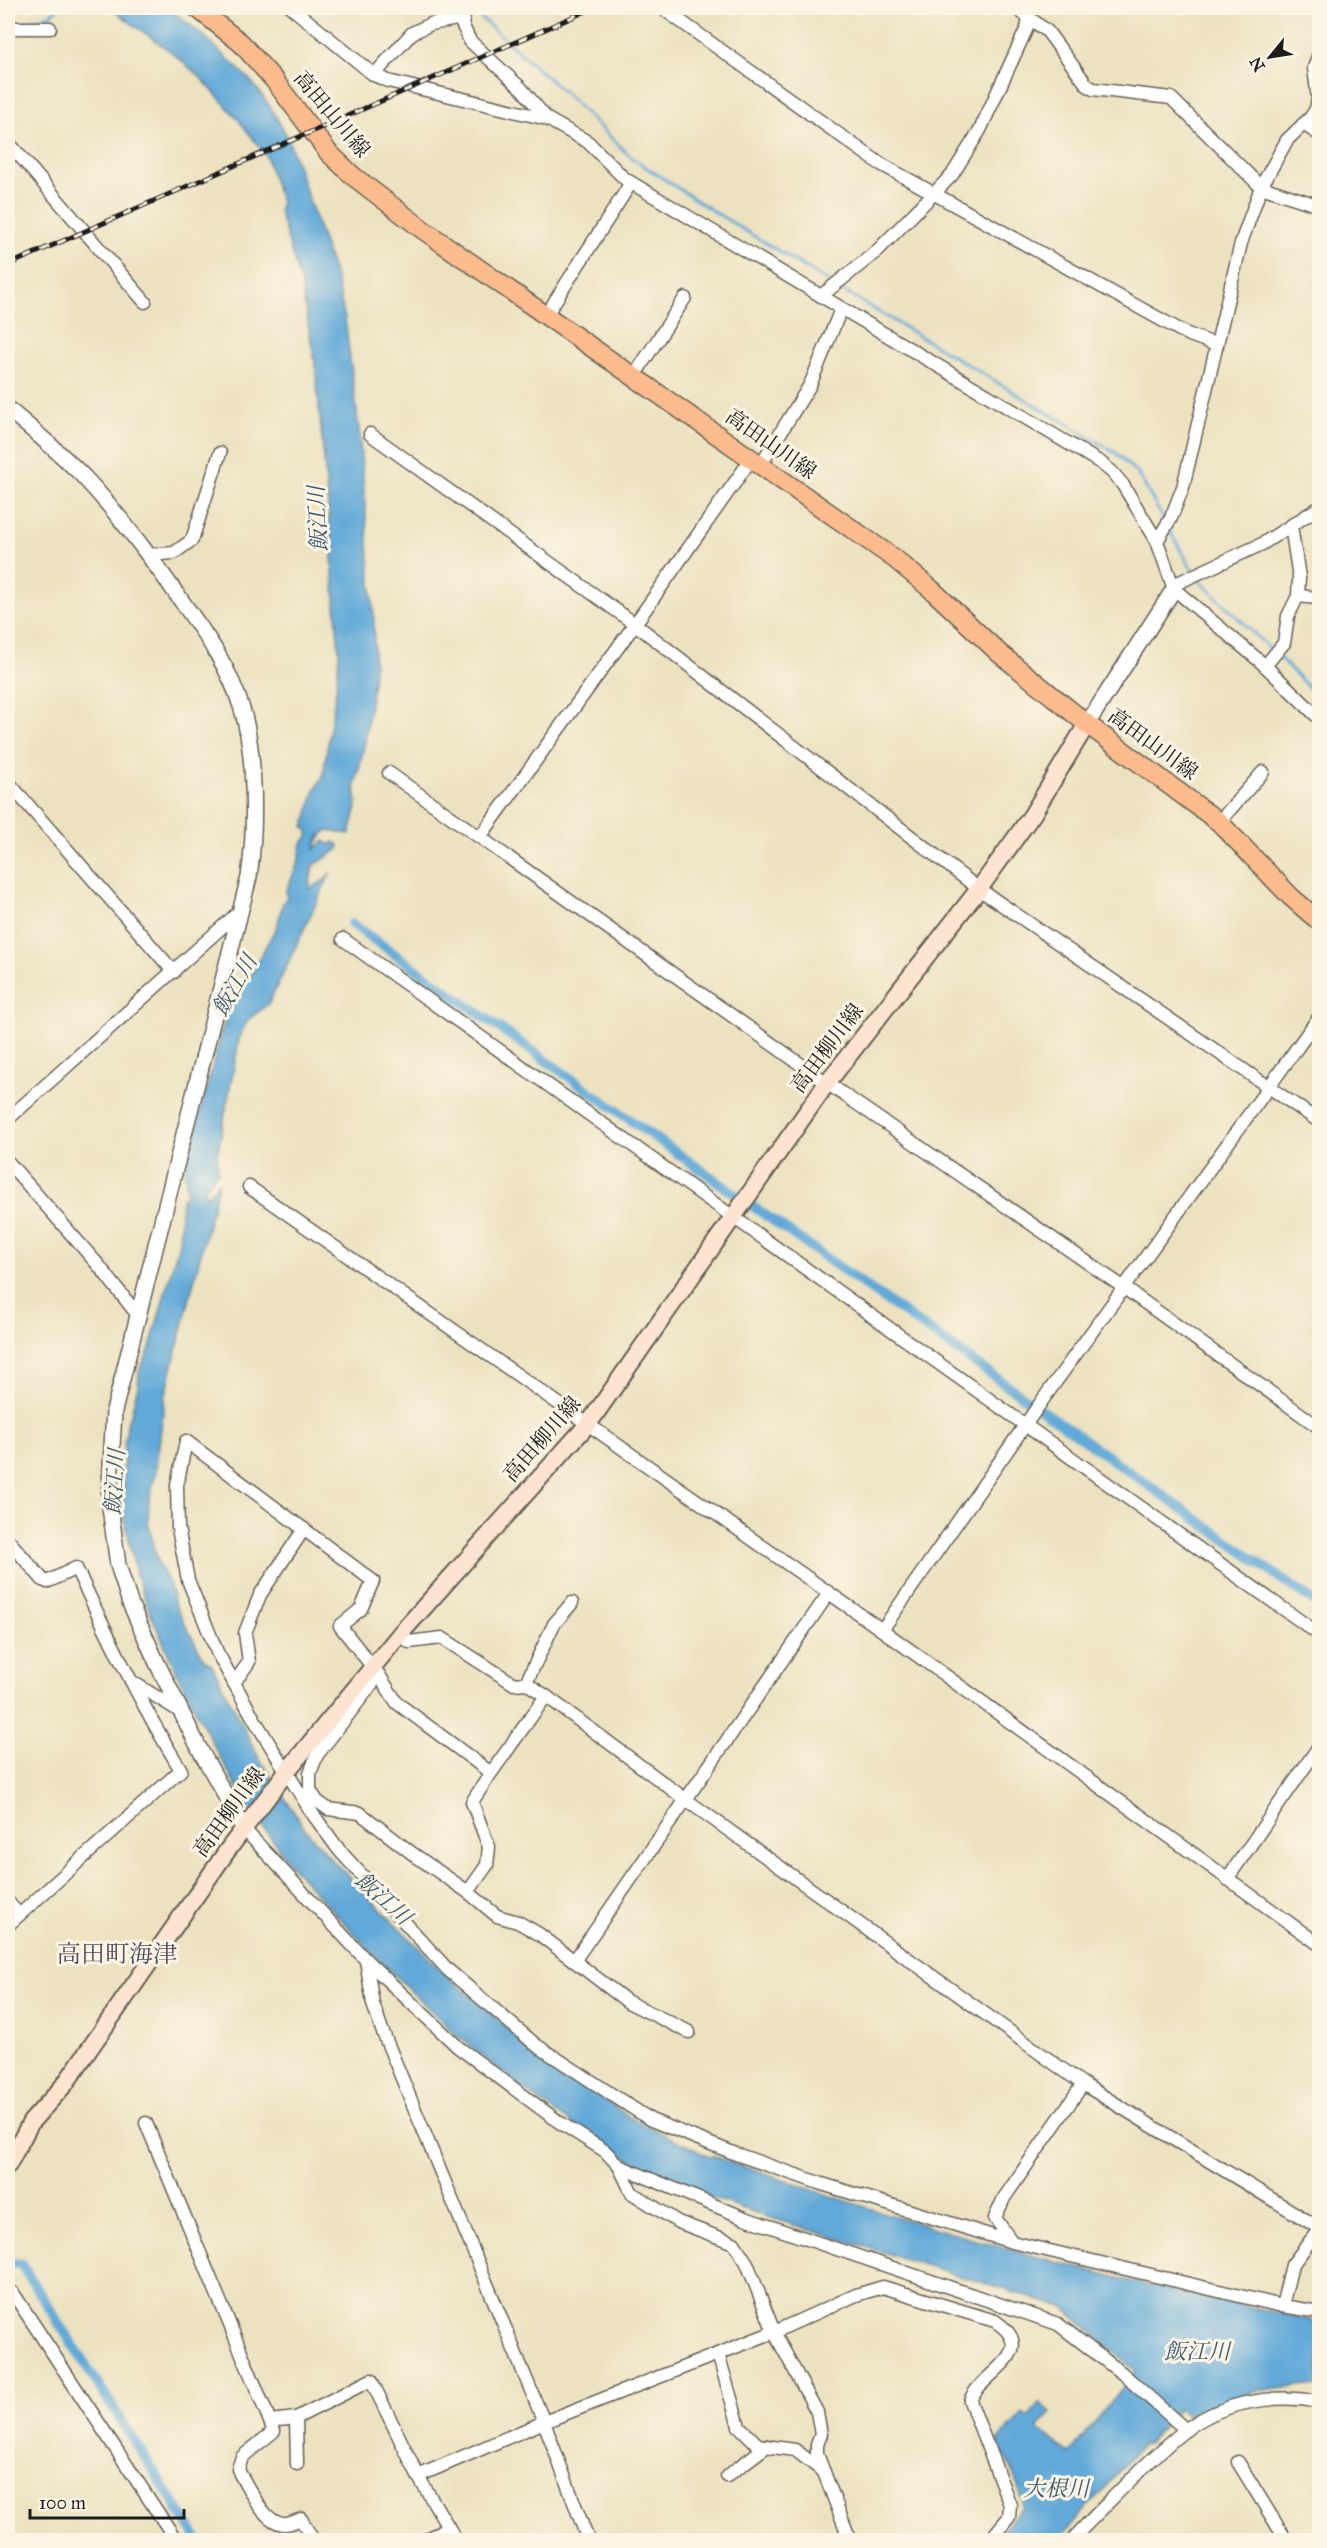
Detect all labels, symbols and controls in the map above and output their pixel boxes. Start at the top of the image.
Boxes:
north arrow [1240,27,1300,87]
text: N [1246,53,1269,75]
street label: 高田山川線 [288,65,376,163]
street label: 高田山川線 [721,403,821,485]
water label: 飯江川 [302,483,333,553]
street label: 高田山川線 [1103,703,1203,785]
water label: 飯江川 [206,948,264,1021]
street label: 高田柳川線 [785,998,869,1098]
street label: 高田柳川線 [498,1391,586,1487]
water label: 飯江川 [99,1446,130,1516]
street label: 高田柳川線 [188,1762,270,1862]
water label: 飯江川 [350,1866,419,1932]
district label: 高田町海津 [57,1939,177,1969]
water label: 飯江川 [1164,2338,1232,2365]
water label: 大根川 [1023,2475,1091,2502]
scale bar [30,2482,184,2520]
text: 100 m [39,2492,86,2514]

